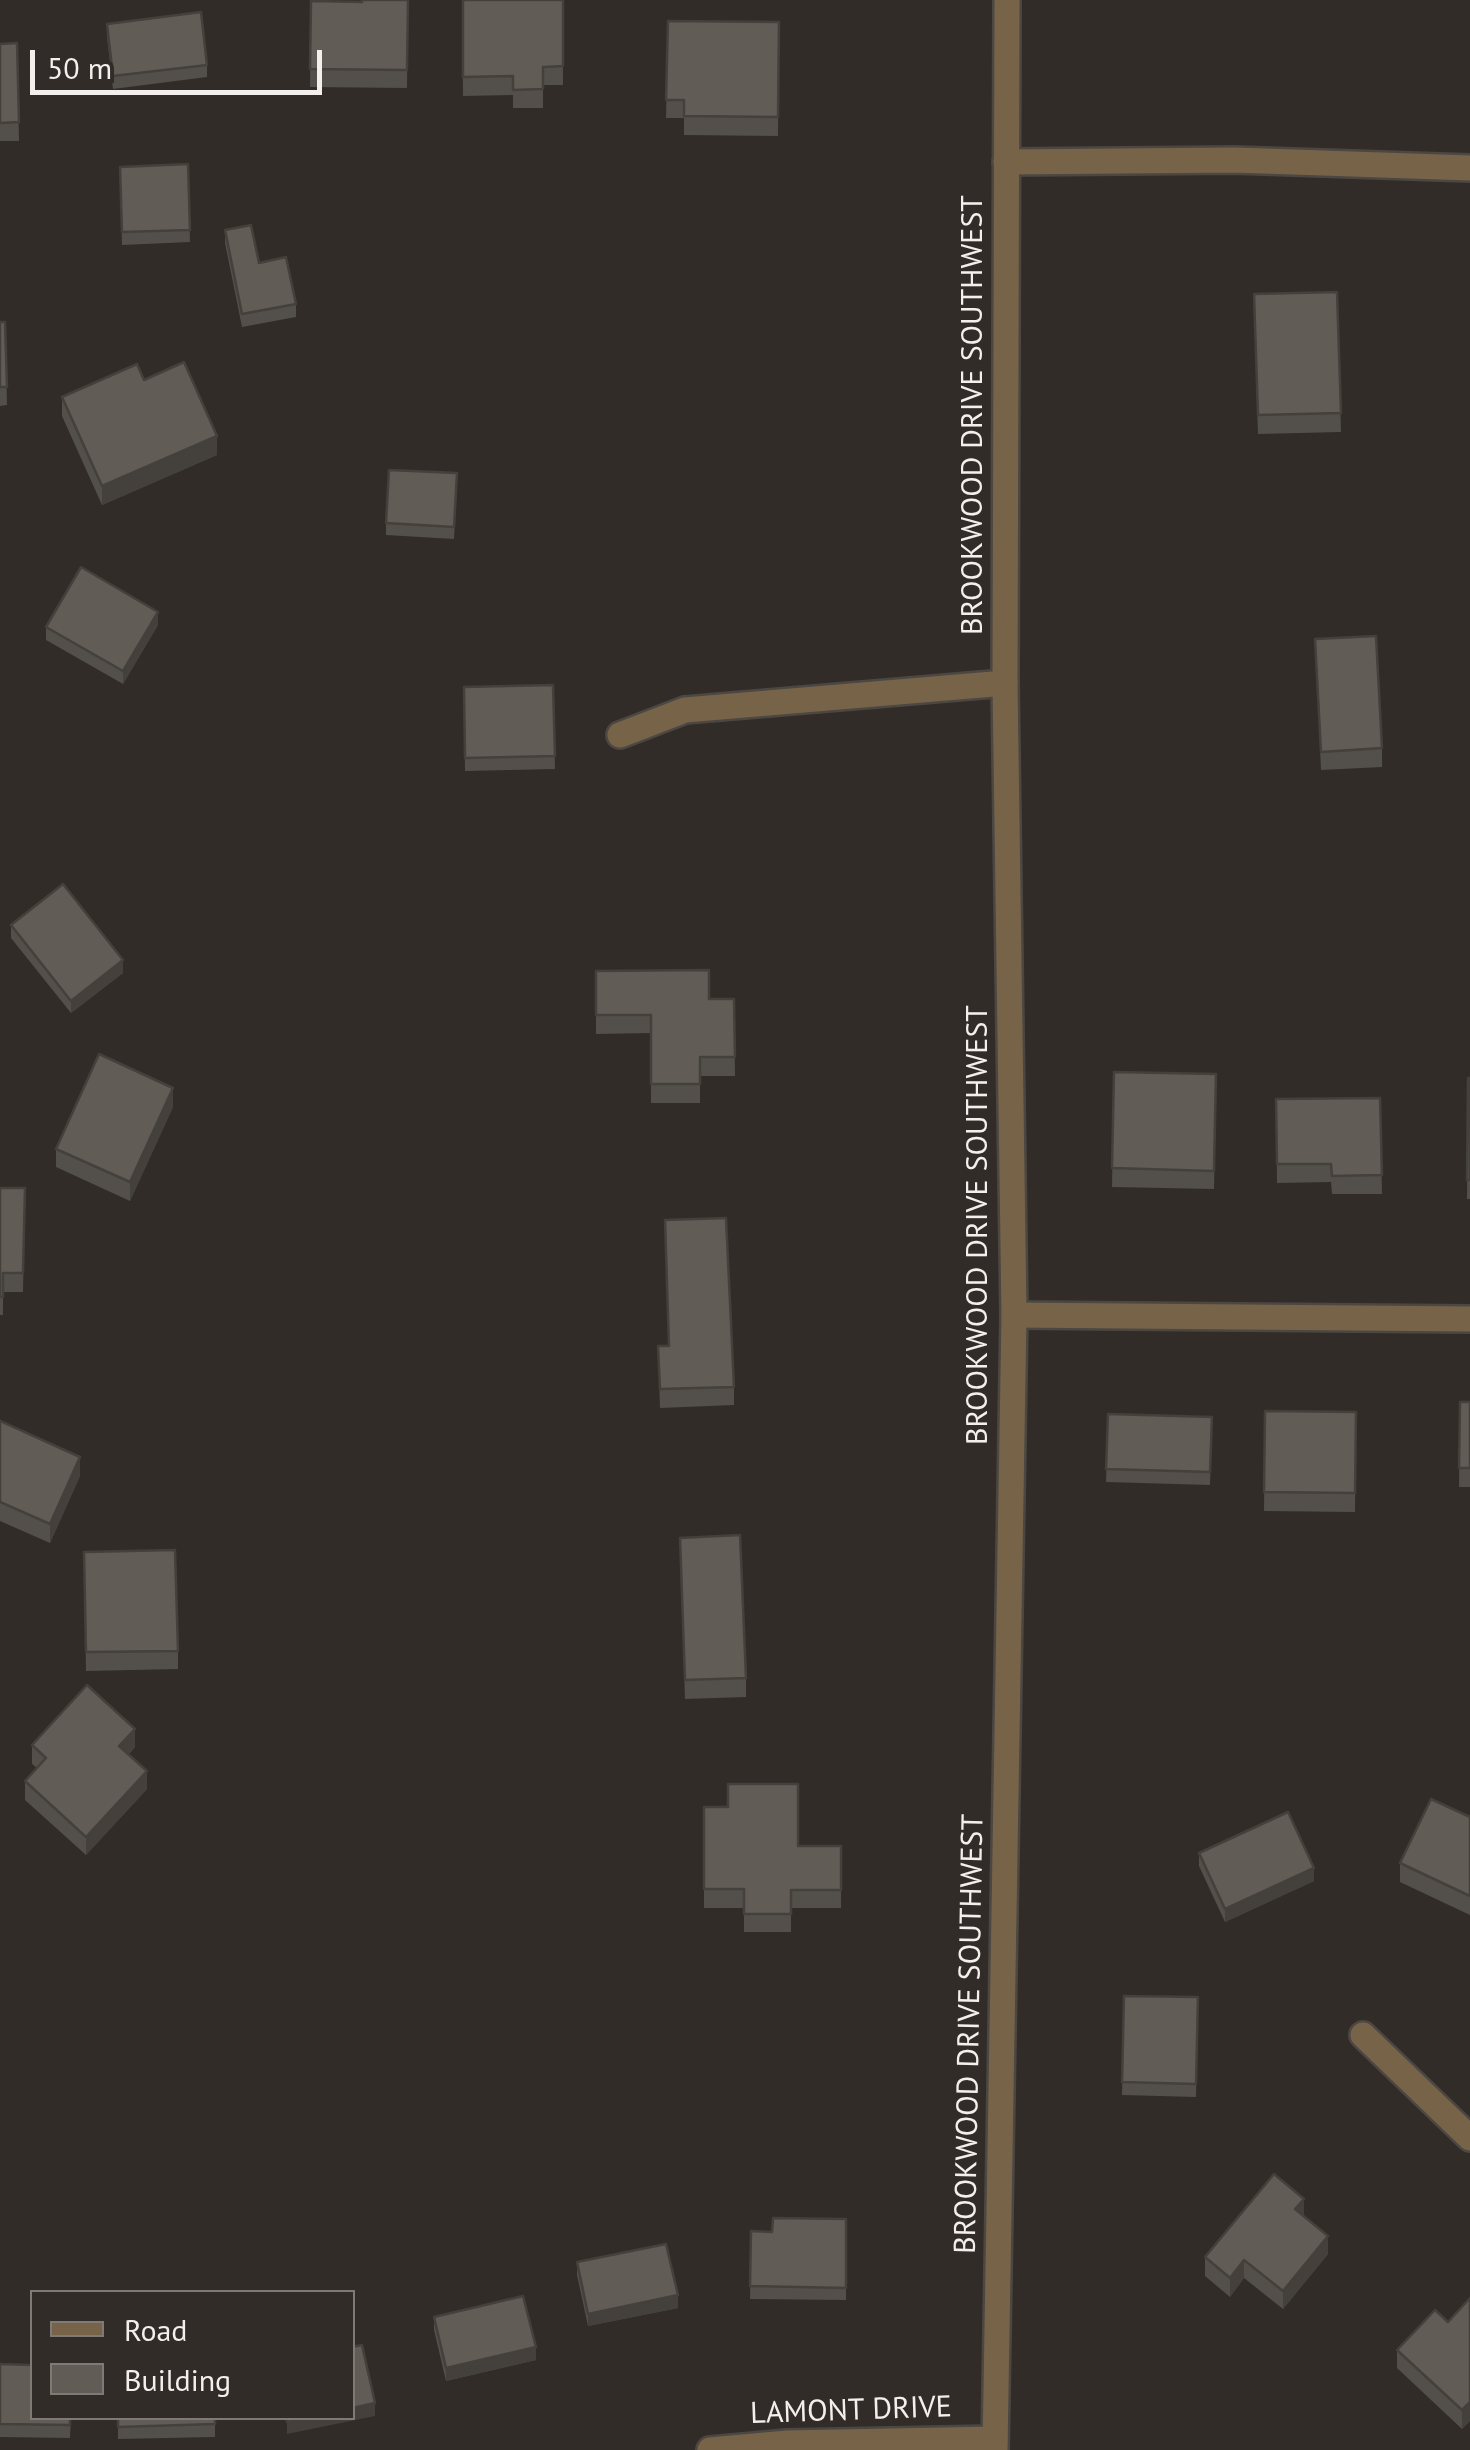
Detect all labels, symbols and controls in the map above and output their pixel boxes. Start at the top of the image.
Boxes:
scale bar [35,30,328,92]
text: 50 m [47,48,112,87]
street label: BROOKWOOD DRIVE SOUTHWEST [955,195,991,635]
street label: BROOKWOOD DRIVE SOUTHWEST [960,1005,996,1445]
street label: BROOKWOOD DRIVE SOUTHWEST [948,1814,992,2254]
legend [30,2290,355,2420]
text: Road [124,2310,188,2349]
text: Building [124,2360,231,2399]
street label: LAMONT DRIVE [750,2389,952,2433]

